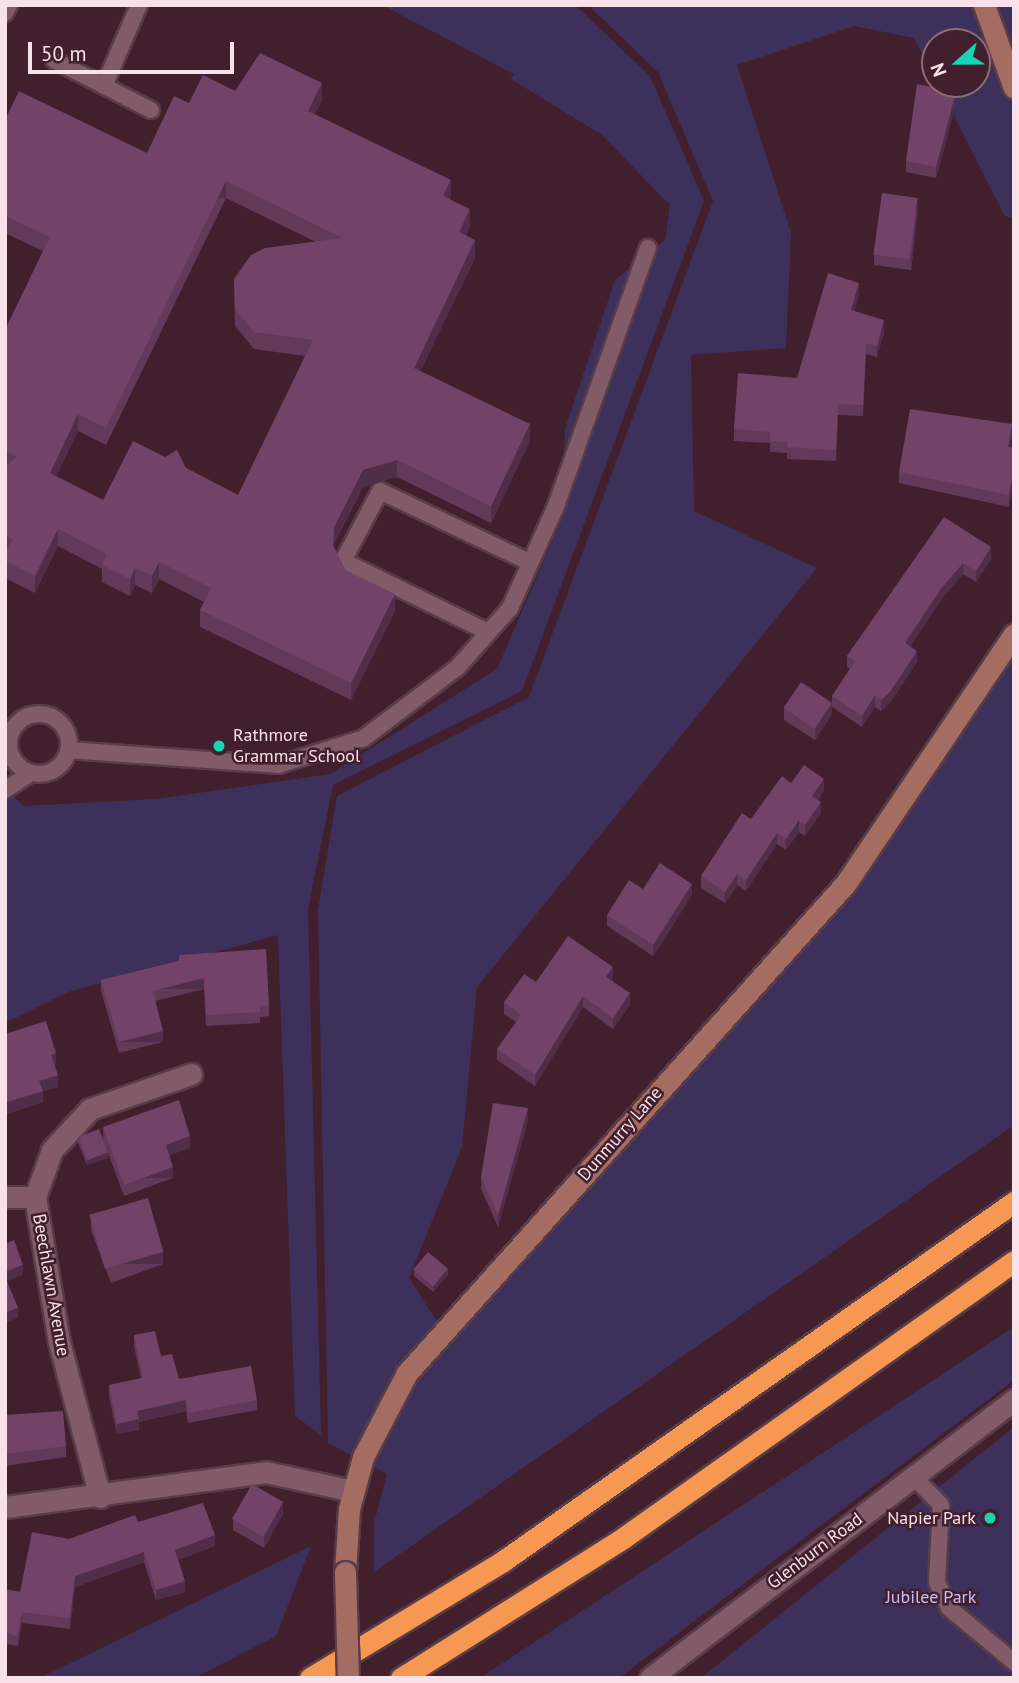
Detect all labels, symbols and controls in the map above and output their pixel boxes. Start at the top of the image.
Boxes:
scale bar [32,28,238,72]
north arrow [921,28,991,98]
text: 50 m [41,40,87,67]
text: N [925,60,952,80]
place label: Rathmore Grammar School [233,725,360,768]
marker: Rathmore Grammar School [211,738,227,754]
street label: Dunmurry Lane [573,1082,667,1186]
street label: Beechlawn Avenue [28,1212,74,1358]
place label: Napier Park [887,1507,976,1529]
street label: Glenburn Road [763,1508,867,1594]
marker: Napier Park [982,1510,998,1526]
park label: Jubilee Park [886,1586,976,1608]

